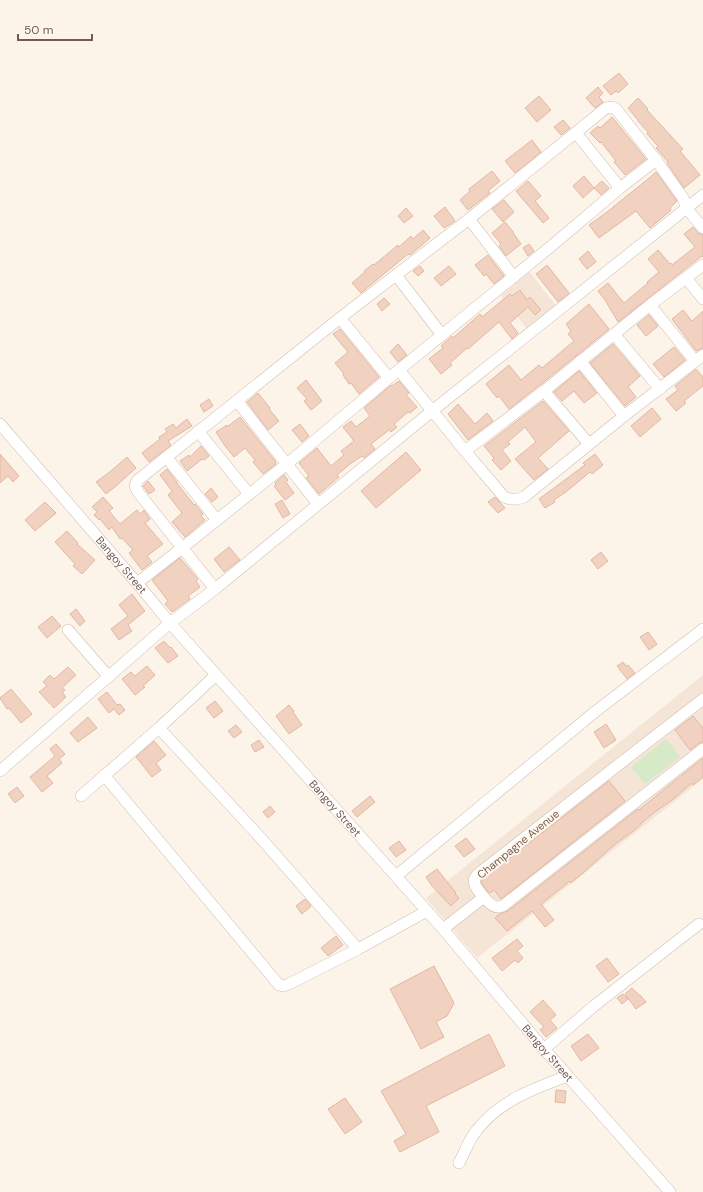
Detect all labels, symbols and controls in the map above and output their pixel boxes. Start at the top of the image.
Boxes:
scale bar [18,16,92,42]
text: 50 m [24,22,53,38]
street label: Bangoy Street [93,533,150,597]
street label: Bangoy Street [306,777,364,839]
street label: Champagne Avenue [474,807,562,881]
street label: Bangoy Street [519,1021,576,1084]

